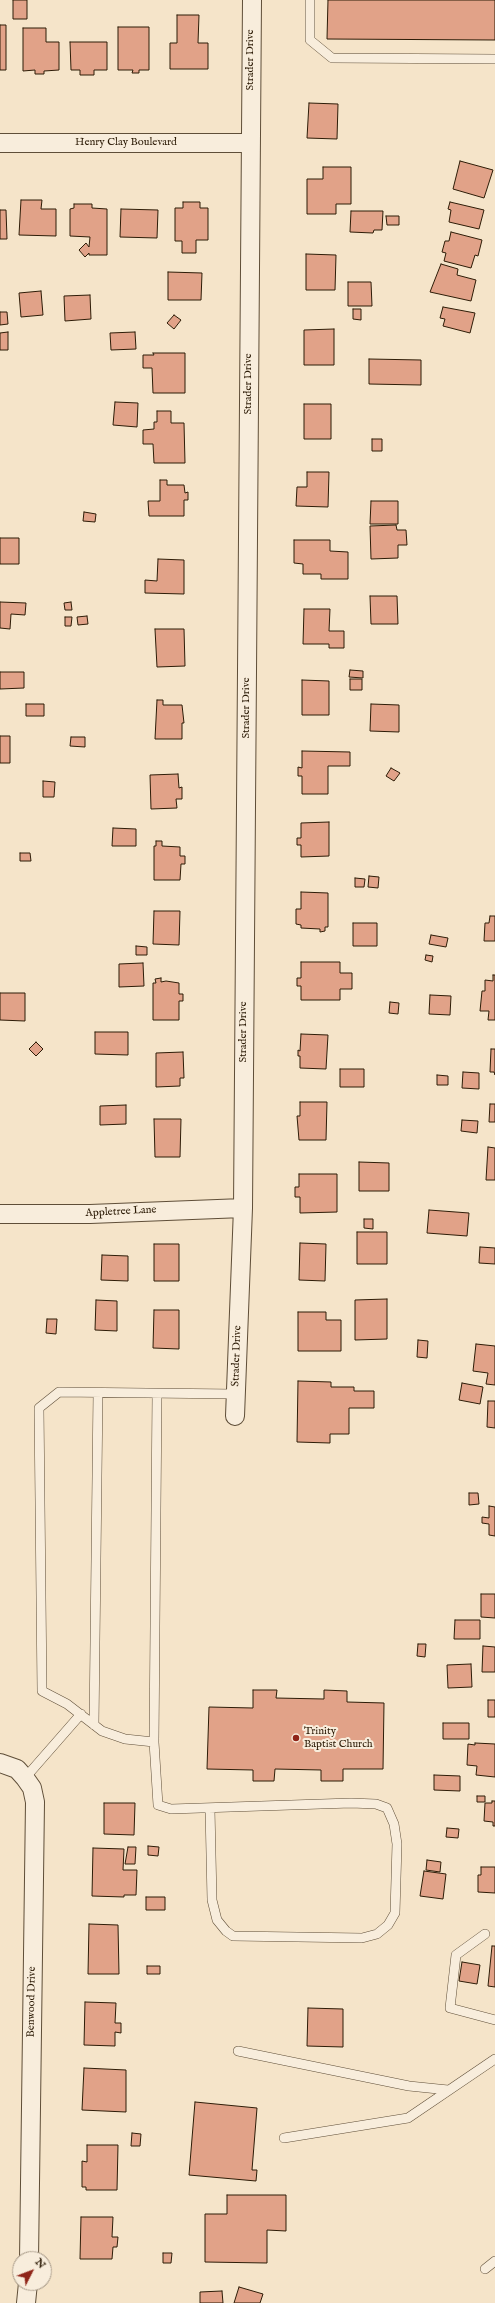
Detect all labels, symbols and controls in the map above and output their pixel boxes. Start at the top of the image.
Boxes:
street label: Strader Drive [244,29,258,91]
street label: Henry Clay Boulevard [75,136,177,150]
street label: Strader Drive [242,353,256,415]
street label: Strader Drive [240,677,254,739]
street label: Strader Drive [237,1001,251,1063]
street label: Appletree Lane [85,1204,157,1220]
street label: Strader Drive [229,1325,245,1387]
place label: Trinity Baptist Church [304,1725,373,1751]
marker: Trinity Baptist Church [291,1733,301,1743]
street label: Benwood Drive [25,1966,39,2038]
north arrow [12,2251,52,2291]
text: N [32,2255,49,2272]

